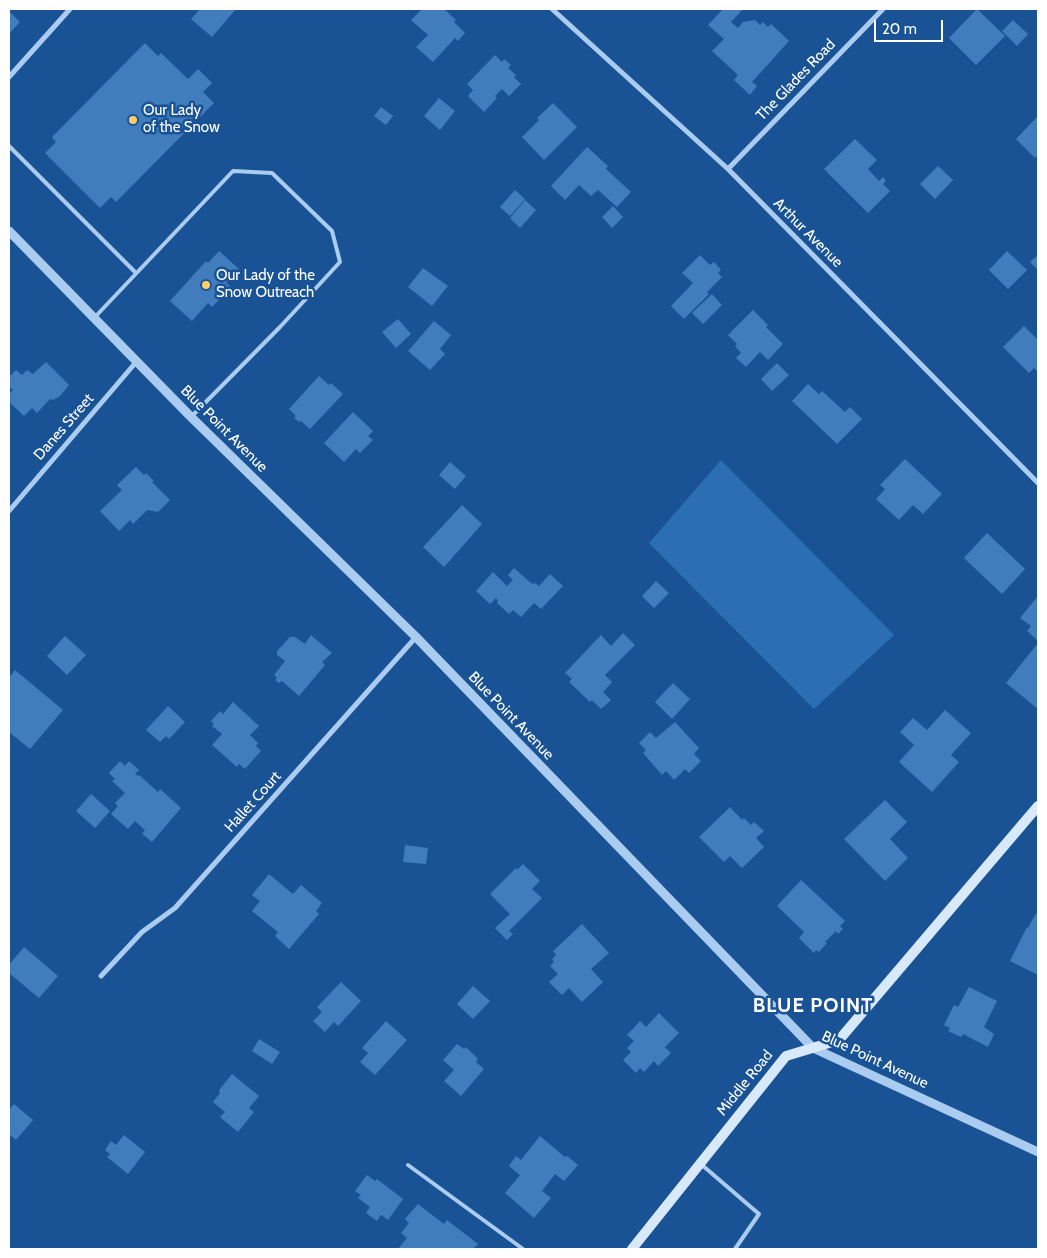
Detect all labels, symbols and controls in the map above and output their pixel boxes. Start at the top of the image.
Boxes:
scale bar [877,10,946,42]
text: 20 m [882,20,917,38]
street label: The Glades Road [753,36,839,124]
place label: Our Lady of the Snow [143,102,220,137]
marker: Our Lady of the Snow [127,114,139,126]
street label: Arthur Avenue [770,195,846,271]
place label: Our Lady of the Snow Outreach [216,267,315,302]
marker: Our Lady of the Snow Outreach [200,279,212,291]
street label: Blue Point Avenue [177,382,271,476]
street label: Danes Street [30,390,98,464]
street label: Blue Point Avenue [464,668,558,764]
street label: Hallet Court [221,768,285,836]
district label: BLUE POINT [752,994,874,1018]
street label: Blue Point Avenue [819,1027,931,1093]
street label: Middle Road [713,1047,777,1119]

